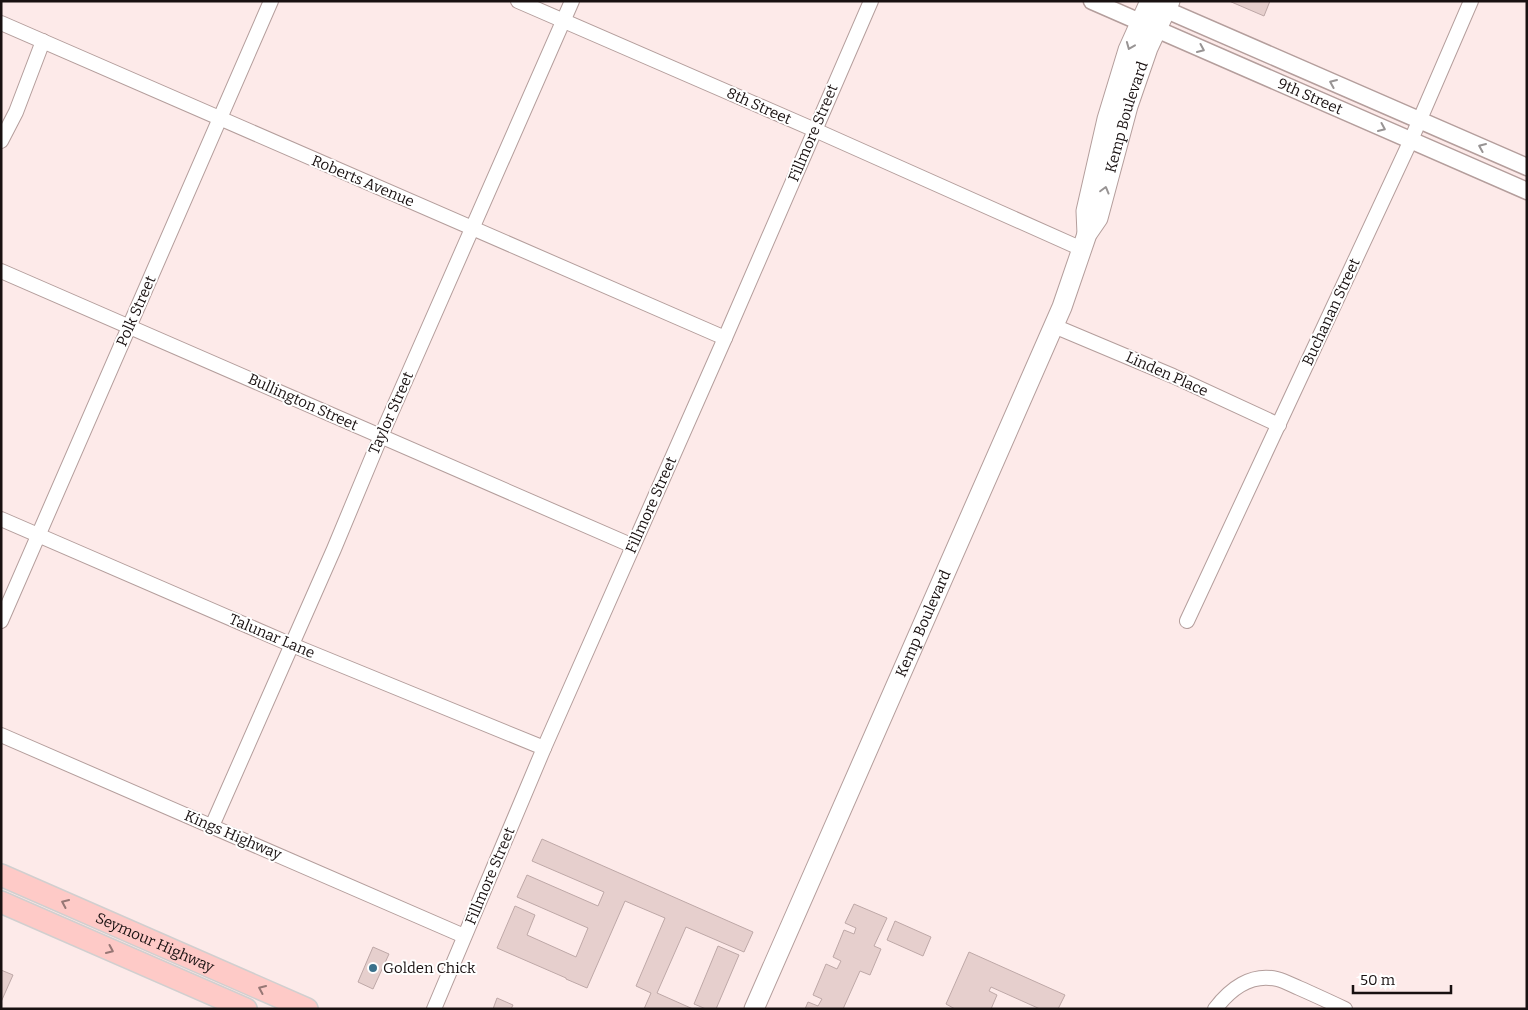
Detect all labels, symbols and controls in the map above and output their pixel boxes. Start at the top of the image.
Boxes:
one-way arrow [1126,41,1137,50]
one-way arrow [1196,42,1205,53]
street label: Kemp Boulevard [1102,59,1152,175]
street label: 9th Street [1275,74,1346,119]
one-way arrow [1329,78,1338,89]
street label: Fillmore Street [784,81,842,184]
street label: 8th Street [724,84,795,128]
one-way arrow [1377,121,1386,132]
one-way arrow [1478,143,1487,154]
street label: Roberts Avenue [309,151,417,211]
one-way arrow [1100,187,1110,195]
street label: Buchanan Street [1298,255,1364,368]
street label: Polk Street [112,272,160,349]
street label: Linden Place [1123,348,1211,400]
street label: Taylor Street [365,368,417,457]
street label: Bullington Street [245,370,361,435]
street label: Fillmore Street [622,453,681,556]
street label: Kemp Boulevard [892,567,955,680]
street label: Talunar Lane [227,610,317,662]
street label: Kings Highway [182,806,284,864]
street label: Fillmore Street [461,824,519,927]
one-way arrow [61,899,70,910]
street label: Seymour Highway [93,909,217,976]
one-way arrow [105,943,114,954]
place label: Golden Chick [383,959,476,977]
marker: Golden Chick [367,962,379,974]
scale bar [1353,962,1450,994]
text: 50 m [1360,971,1396,989]
one-way arrow [258,985,267,996]

